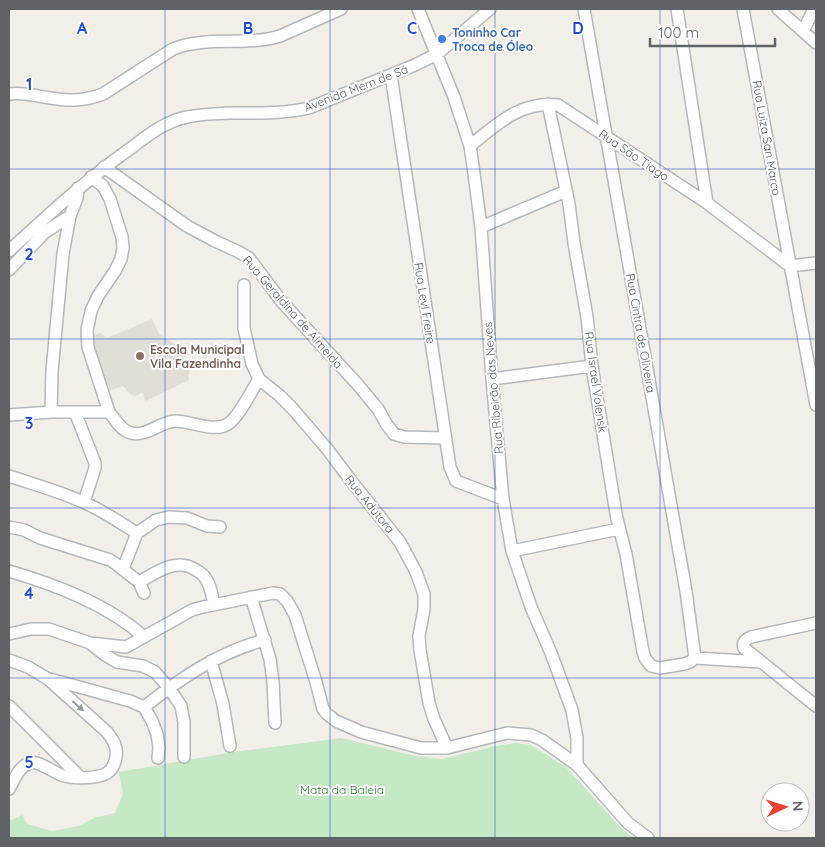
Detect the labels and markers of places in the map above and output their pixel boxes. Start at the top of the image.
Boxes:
place label: Toninho Car Troca de Óleo [452,25,534,54]
marker: Toninho Car Troca de Óleo [436,33,448,45]
place label: Escola Municipal Vila Fazendinha [150,342,245,371]
marker: Escola Municipal Vila Fazendinha [134,350,146,362]

